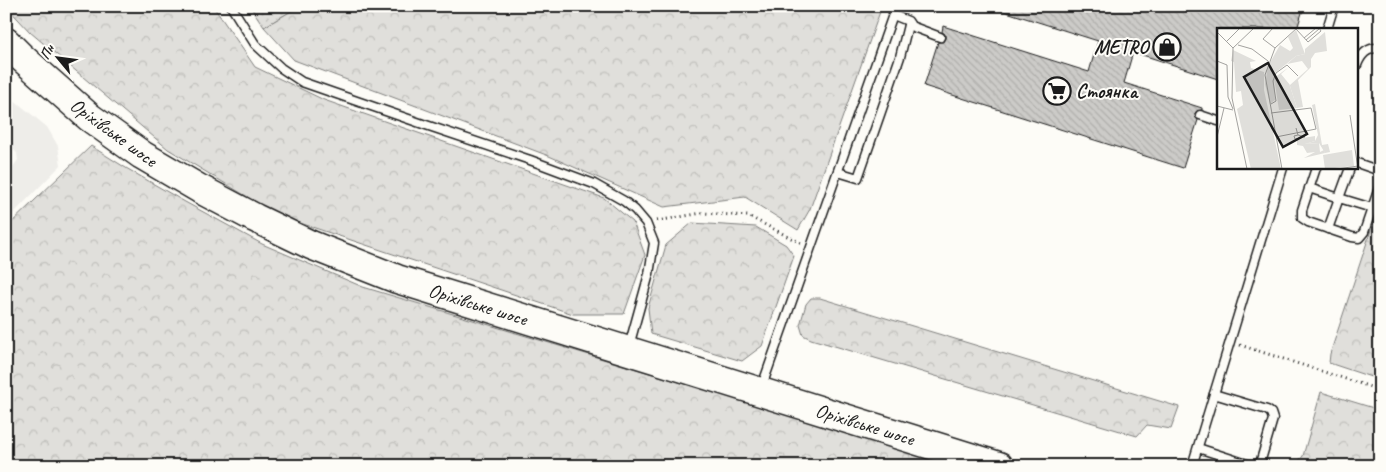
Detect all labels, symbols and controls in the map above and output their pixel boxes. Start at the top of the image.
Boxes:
inset map [1217,28,1358,169]
north arrow [32,32,82,82]
shop icon: METRO [1152,32,1182,62]
place label: METRO [1094,35,1151,60]
text: Пн [36,41,58,62]
supermarket icon: Стоянка [1042,76,1072,106]
place label: Стоянка [1076,79,1140,104]
street label: Оріхівське шосе [65,92,163,173]
street label: Оріхівське шосе [425,278,532,332]
street label: Оріхівське шосе [812,398,919,452]

